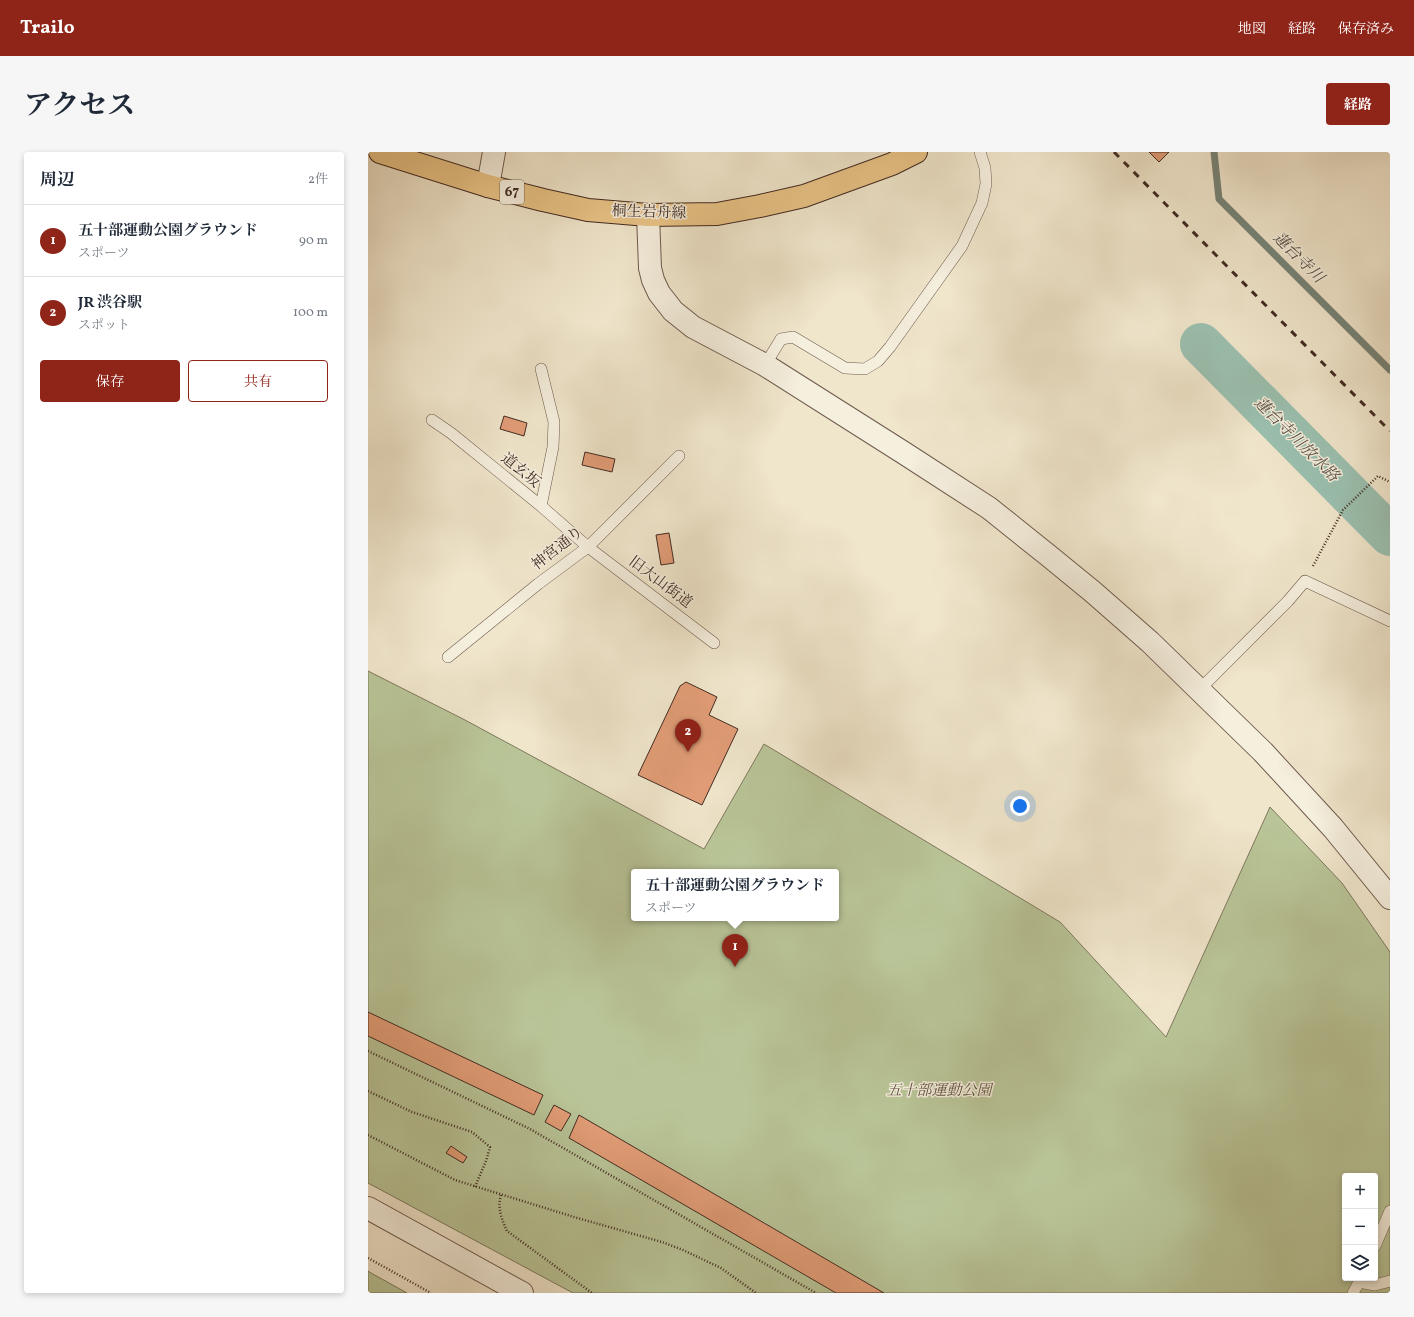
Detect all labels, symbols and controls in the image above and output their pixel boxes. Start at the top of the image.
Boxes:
text: Trailo [20,15,75,41]
text: 地図 [1238,20,1266,39]
text: 経路 [1288,20,1316,39]
text: 保存済み [1338,20,1394,39]
button: 経路 [1326,83,1390,125]
text: アクセス [24,87,135,126]
text: 周辺 [40,169,74,192]
text: 2件 [308,171,328,189]
road number: 67 [500,180,524,204]
street label: 桐生岩舟線 [611,201,687,225]
text: 五十部運動公園グラウンド [78,221,258,242]
water label: 蓮台寺川 [1268,228,1330,290]
text: 1 [50,232,56,250]
text: 90 m [299,232,328,250]
text: スポーツ [78,245,129,263]
text: JR 渋谷駅 [78,293,142,314]
text: 2 [50,304,56,322]
text: 100 m [293,304,328,322]
text: スポット [78,317,130,335]
button: 保存 [40,360,180,402]
button: 共有 [188,360,328,402]
water label: 蓮台寺川放水路 [1249,393,1344,488]
street label: 道玄坂 [496,449,544,493]
street label: 神宮通り [528,522,588,576]
street label: 旧大山街道 [624,552,696,614]
pin: 2 [675,719,701,752]
your location [1010,796,1030,816]
popup [631,869,839,921]
text: 五十部運動公園グラウンド [645,876,825,897]
text: スポーツ [645,900,696,918]
pin: 1 [722,934,748,967]
park label: 五十部運動公園 [886,1081,994,1102]
map controls [1342,1173,1378,1281]
button: + [1342,1173,1378,1209]
button: − [1342,1209,1378,1245]
button: layers [1342,1245,1378,1281]

